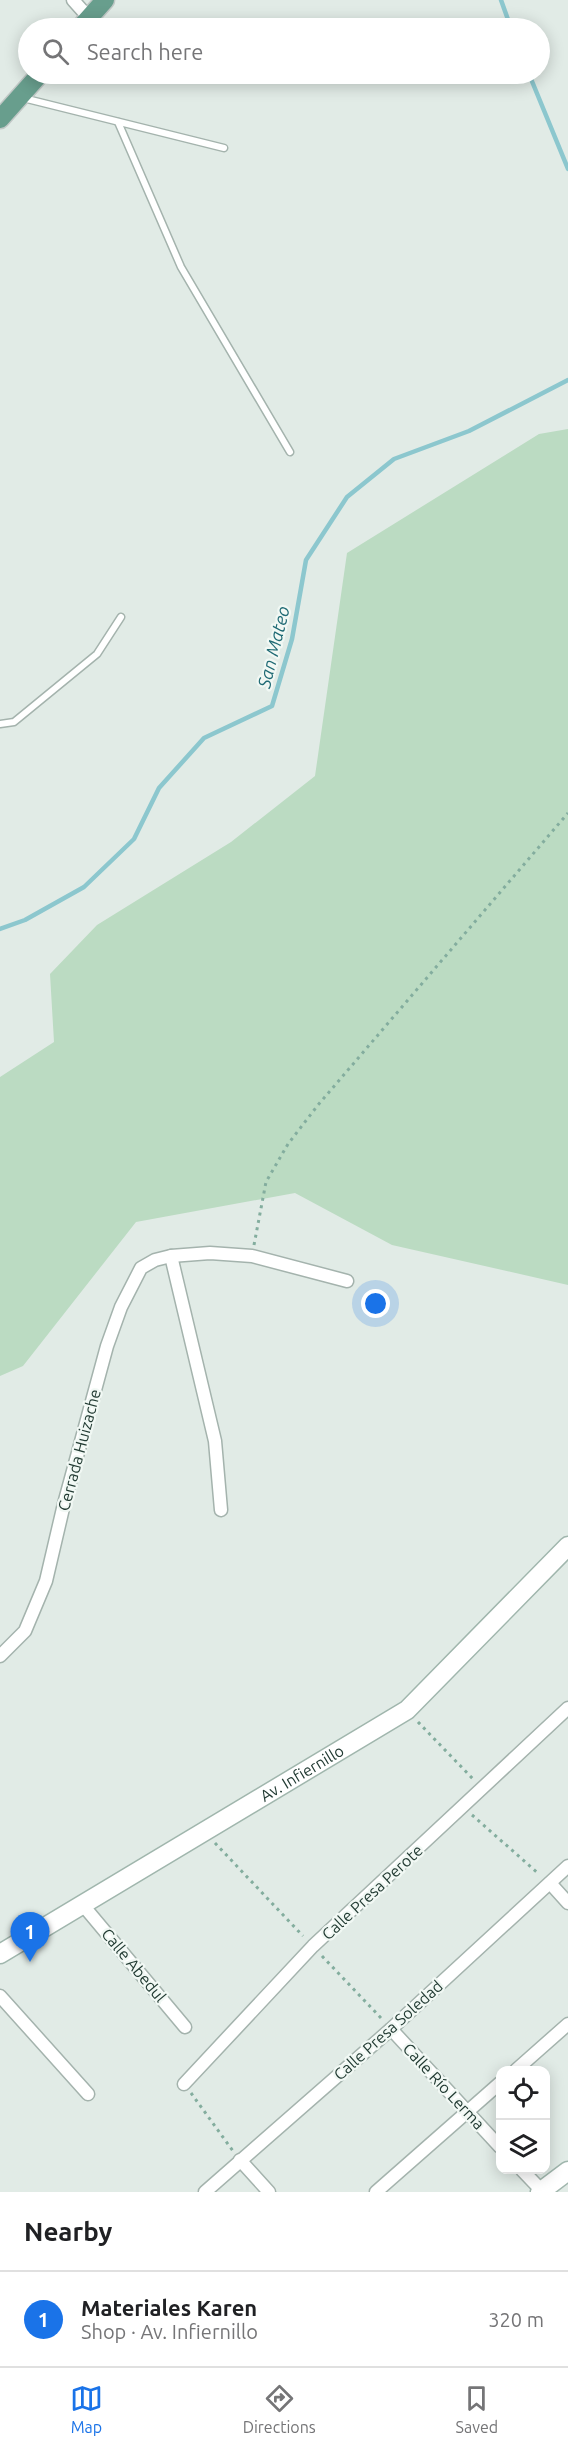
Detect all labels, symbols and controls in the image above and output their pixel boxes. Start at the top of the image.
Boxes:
search box [18,18,550,84]
icon: search [39,35,72,68]
text: Search here [87,39,203,64]
water label: San Mateo [253,604,293,691]
your location [361,1289,390,1318]
street label: Cerrada Huizache [54,1387,104,1513]
street label: Av. Infiernillo [257,1741,347,1805]
street label: Calle Presa Perote [318,1841,426,1943]
pin: 1 [10,1912,50,1962]
street label: Calle Abedul [98,1925,170,2005]
street label: Calle Presa Soledad [330,1976,446,2084]
street label: Calle Río Lerma [400,2039,488,2133]
map controls [496,2066,550,2174]
button: locate [496,2066,550,2120]
button: layers [496,2120,550,2174]
text: Nearby [24,2217,112,2246]
text: Materiales Karen [81,2295,257,2320]
text: 1 [38,2308,49,2331]
text: 320 m [488,2308,544,2331]
text: Shop · Av. Infiernillo [81,2320,258,2343]
tab: Map [70,2382,103,2436]
tab: Directions [243,2382,316,2436]
tab: Saved [456,2382,498,2436]

